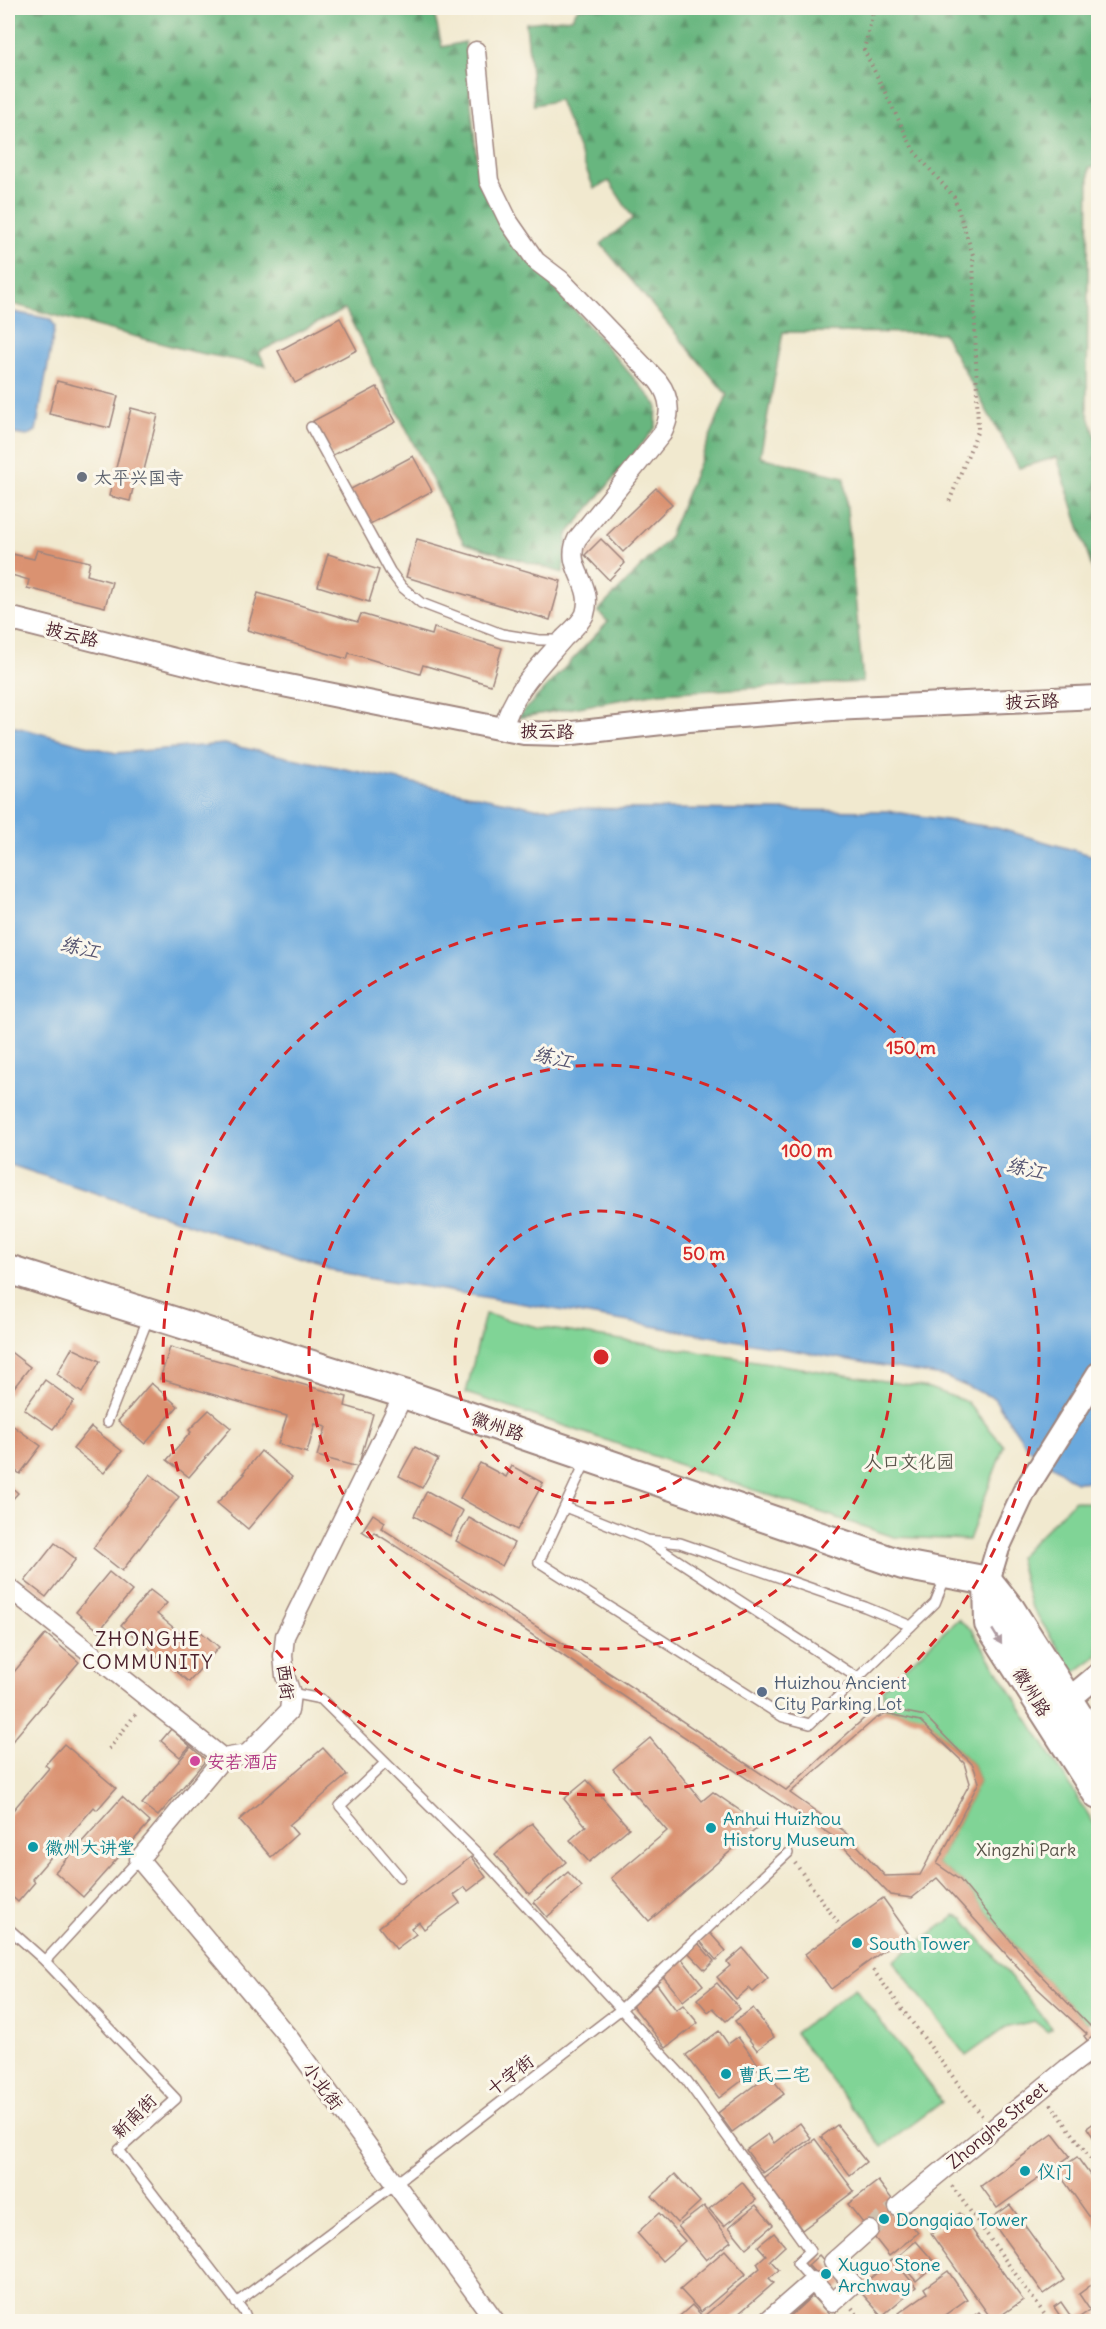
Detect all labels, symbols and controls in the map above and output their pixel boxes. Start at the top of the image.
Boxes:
place label: 太平兴国寺 [94,466,184,489]
marker: 太平兴国寺 [75,470,89,484]
street label: 披云路 [43,616,101,652]
street label: 披云路 [1005,689,1059,713]
street label: 披云路 [520,719,574,743]
water label: 练江 [58,930,103,964]
text: 150 m [886,1036,936,1059]
water label: 练江 [531,1040,576,1074]
text: 100 m [782,1139,833,1162]
water label: 练江 [1004,1151,1049,1185]
text: 50 m [683,1242,725,1265]
centre of rings [591,1347,611,1367]
street label: 徽州路 [469,1406,527,1446]
park label: 人口文化园 [864,1450,954,1473]
district label: ZHONGHE COMMUNITY [82,1626,214,1674]
one-way arrow [992,1629,1003,1645]
street label: 西街 [272,1663,300,1701]
street label: 徽州路 [1008,1663,1056,1721]
place label: Huizhou Ancient City Parking Lot [774,1671,907,1715]
marker: Huizhou Ancient City Parking Lot [755,1685,769,1699]
place label: 安若酒店 [207,1750,279,1773]
marker: 安若酒店 [188,1754,202,1768]
place label: Anhui Huizhou History Museum [723,1807,856,1851]
marker: Anhui Huizhou History Museum [704,1821,718,1835]
place label: 徽州大讲堂 [45,1836,135,1859]
park label: Xingzhi Park [976,1838,1076,1861]
marker: 徽州大讲堂 [26,1840,40,1854]
place label: South Tower [869,1932,971,1955]
marker: South Tower [850,1936,864,1950]
street label: 十字街 [482,2049,538,2101]
street label: 小北街 [298,2057,348,2115]
place label: 曹氏二宅 [738,2063,810,2086]
marker: 曹氏二宅 [719,2067,733,2081]
street label: Zhonghe Street [942,2076,1052,2174]
street label: 新南街 [107,2089,161,2143]
place label: 仪门 [1037,2160,1073,2183]
marker: 仪门 [1018,2164,1032,2178]
place label: Dongqiao Tower [896,2208,1028,2231]
marker: Dongqiao Tower [877,2212,891,2226]
place label: Xuguo Stone Archway [838,2253,940,2297]
marker: Xuguo Stone Archway [819,2267,833,2281]

